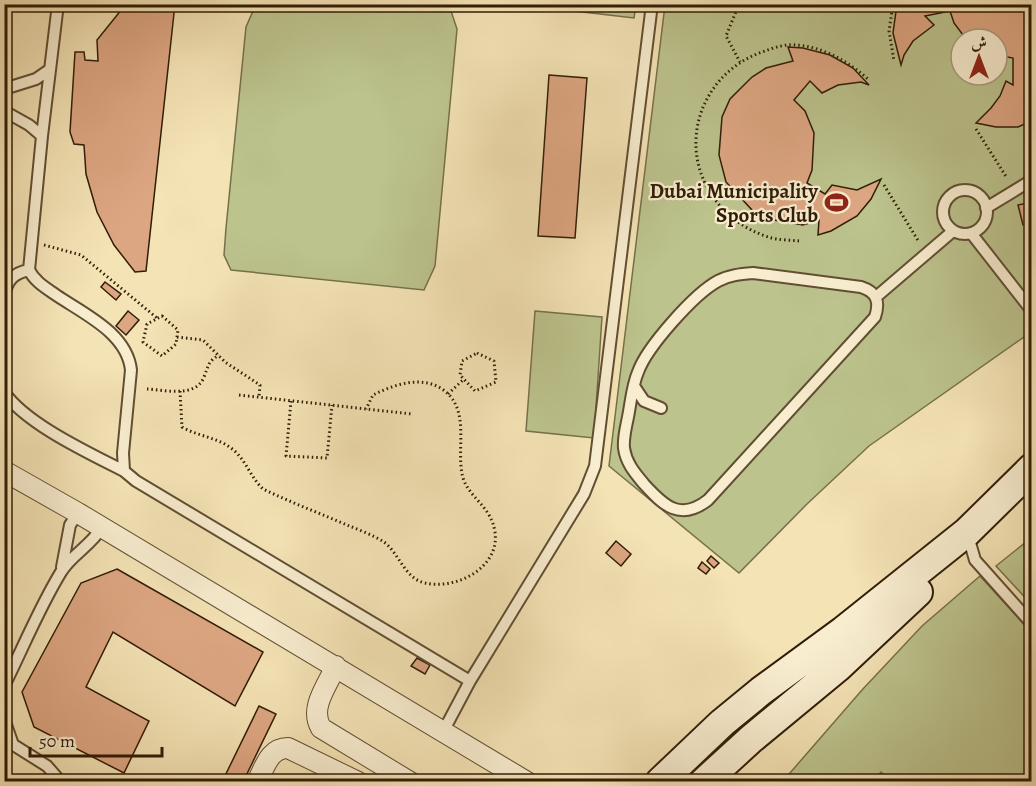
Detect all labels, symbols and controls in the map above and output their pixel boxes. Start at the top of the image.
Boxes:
north arrow [949,27,1009,87]
text: ش [971,32,987,54]
place label: Dubai Municipality Sports Club [650,177,819,229]
sports icon: Dubai Municipality Sports Club [823,190,849,216]
scale bar [30,720,162,758]
text: 50 m [39,729,75,753]

